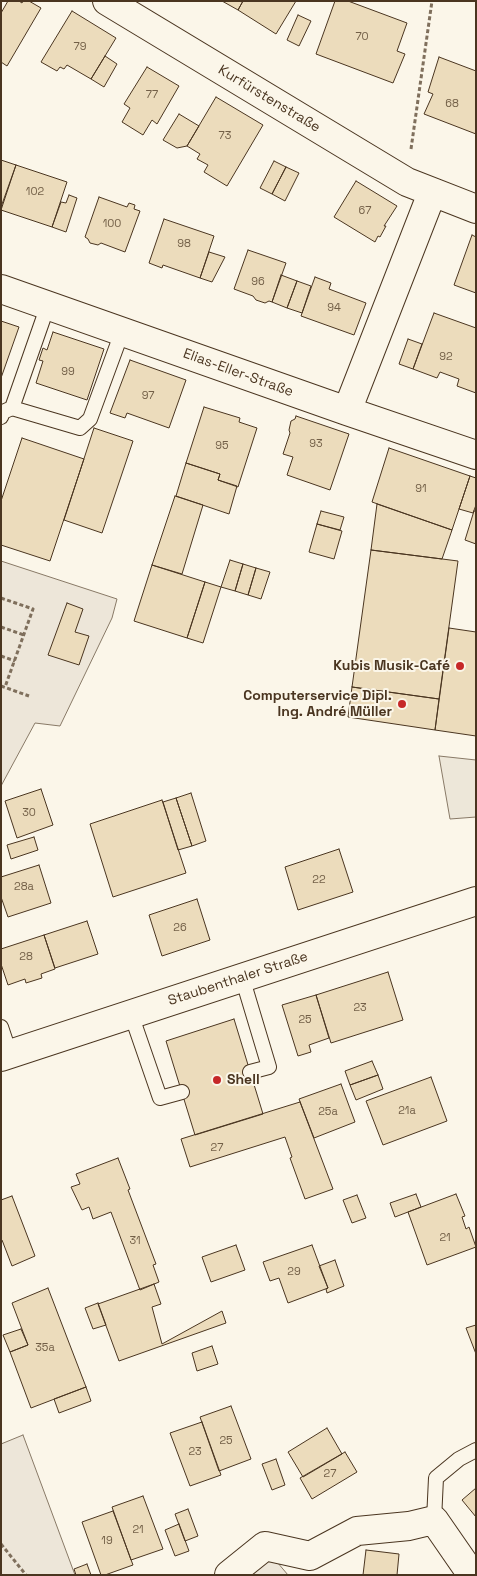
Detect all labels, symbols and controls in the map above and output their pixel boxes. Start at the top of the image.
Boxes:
house number: 70 [355,30,369,44]
house number: 79 [74,40,86,54]
street label: Kurfürstenstraße [215,62,323,136]
house number: 77 [146,88,158,102]
house number: 68 [445,97,459,111]
house number: 73 [219,129,231,143]
house number: 102 [26,185,44,199]
house number: 67 [359,204,371,218]
house number: 100 [103,217,121,231]
house number: 98 [177,237,191,251]
house number: 96 [251,275,265,289]
house number: 94 [327,301,341,315]
street label: Elias-Eller-Straße [181,345,295,401]
house number: 92 [439,350,453,364]
house number: 99 [61,365,75,379]
house number: 97 [142,389,154,403]
house number: 93 [309,437,323,451]
house number: 95 [215,439,229,453]
house number: 91 [415,482,427,496]
place label: Kubis Musik-Café [333,658,450,674]
marker: Kubis Musik-Café [454,660,466,672]
place label: Computerservice Dipl. Ing. André Müller [243,688,392,720]
marker: Computerservice Dipl. Ing. André Müller [396,698,408,710]
house number: 30 [22,806,36,820]
house number: 22 [312,873,326,887]
house number: 28a [14,880,34,894]
house number: 26 [173,921,187,935]
street label: Staubenthaler Straße [166,948,310,1010]
house number: 28 [19,950,33,964]
house number: 23 [353,1001,367,1015]
house number: 25 [298,1013,312,1027]
place label: Shell [227,1072,260,1088]
marker: Shell [211,1074,223,1086]
house number: 21a [398,1104,416,1118]
house number: 25a [318,1105,338,1119]
house number: 27 [211,1141,223,1155]
house number: 21 [439,1231,451,1245]
house number: 31 [129,1234,141,1248]
house number: 29 [287,1265,301,1279]
house number: 35a [35,1341,55,1355]
house number: 25 [219,1434,233,1448]
house number: 23 [188,1445,202,1459]
house number: 27 [324,1467,336,1481]
house number: 21 [132,1523,144,1537]
house number: 19 [101,1534,113,1548]

